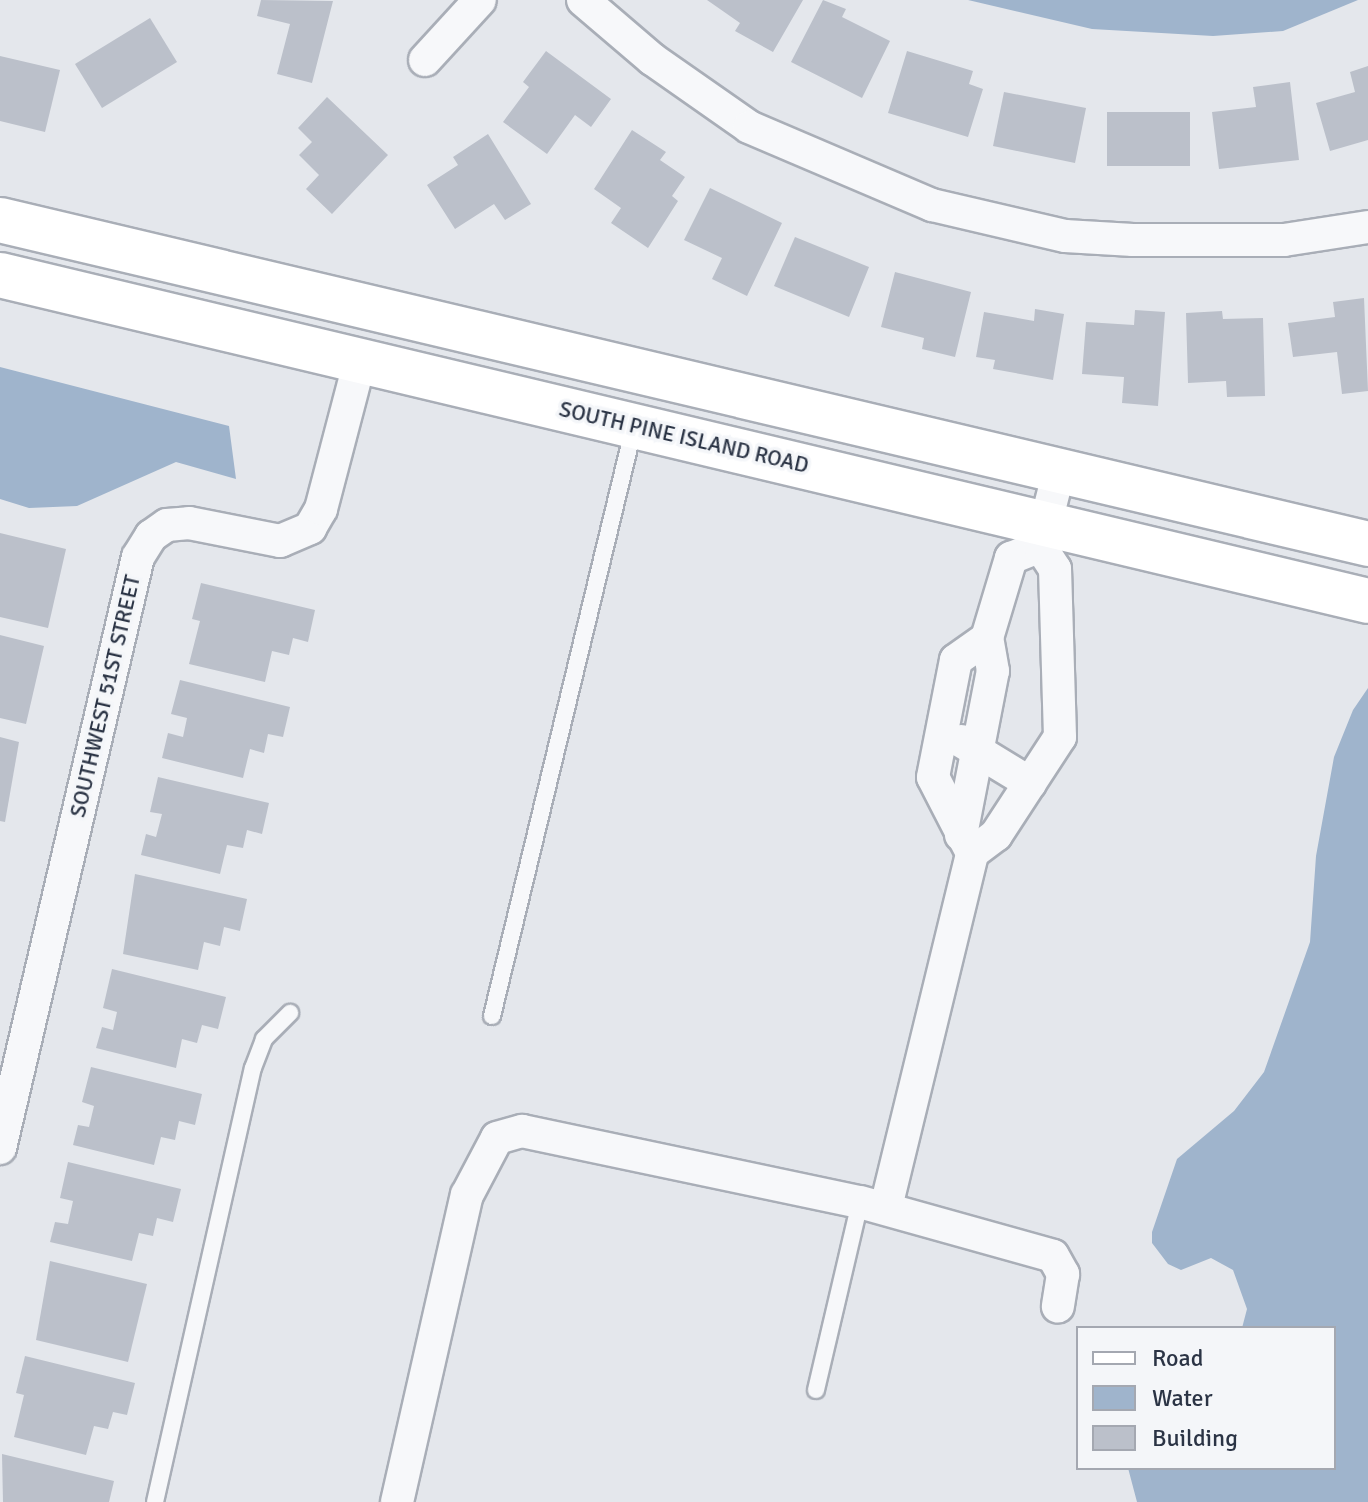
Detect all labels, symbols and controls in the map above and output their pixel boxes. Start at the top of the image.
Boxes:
street label: SOUTH PINE ISLAND ROAD [557,395,811,479]
street label: SOUTHWEST 51ST STREET [64,572,146,820]
legend [1076,1326,1336,1470]
text: Road [1152,1343,1203,1373]
text: Water [1152,1383,1212,1413]
text: Building [1152,1423,1238,1453]

